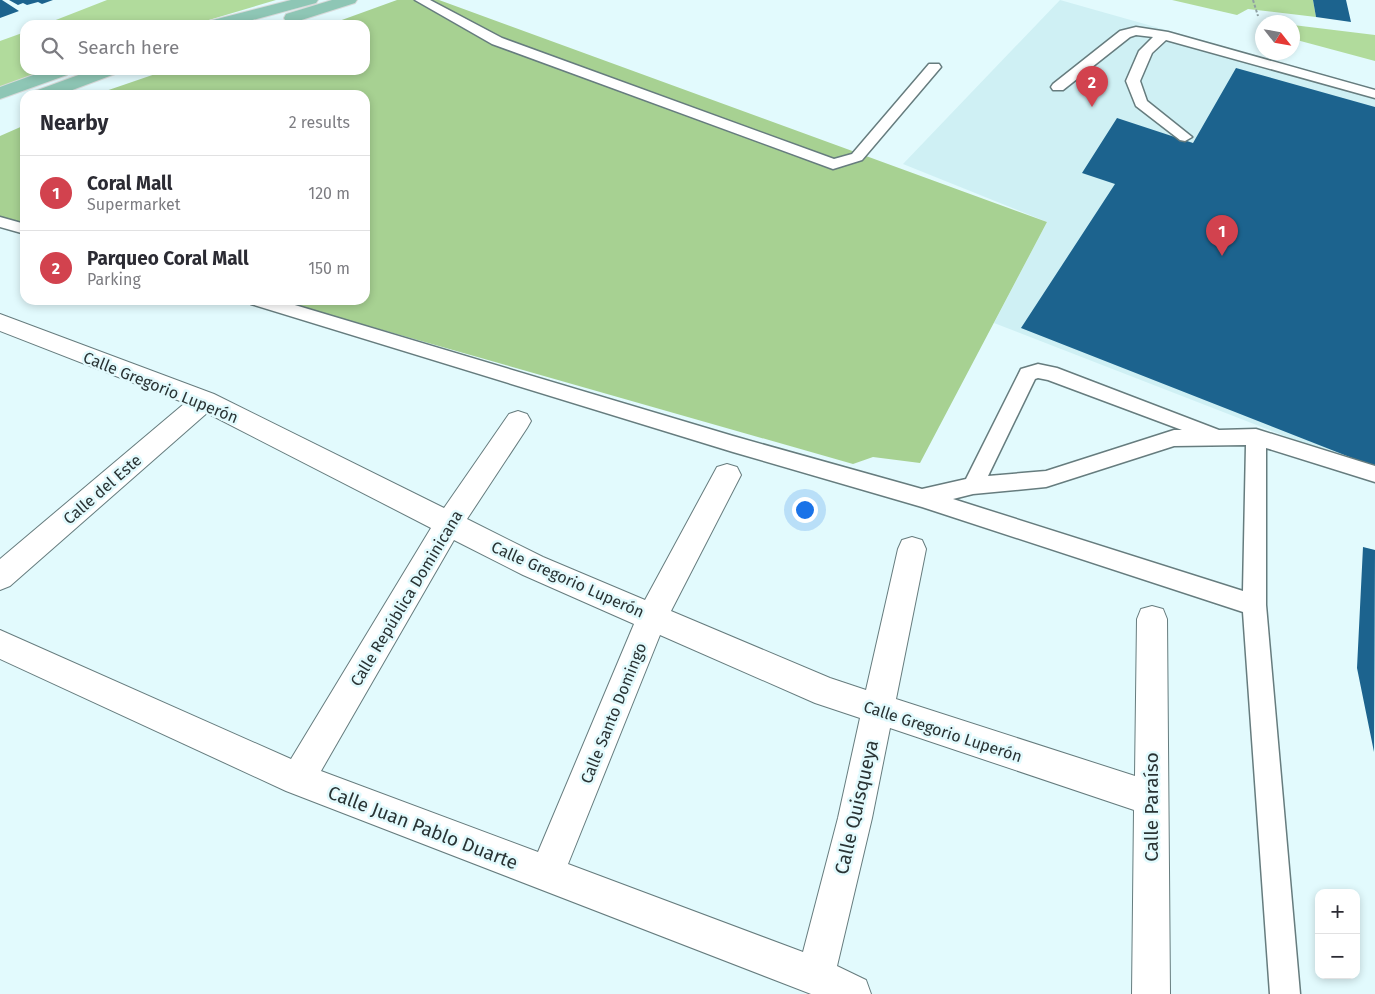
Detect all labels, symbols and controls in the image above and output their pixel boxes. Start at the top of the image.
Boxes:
north arrow [1255,15,1300,60]
search box [20,20,370,75]
icon: search [38,34,66,62]
text: Search here [78,36,179,59]
pin: 2 [1076,66,1108,107]
text: Nearby [40,110,108,136]
text: 2 results [289,113,350,132]
text: Coral Mall [87,172,172,195]
text: 1 [52,184,60,203]
text: 120 m [308,184,350,203]
text: Supermarket [87,195,181,214]
pin: 1 [1206,215,1238,256]
text: Parqueo Coral Mall [87,247,249,270]
text: 2 [52,259,60,278]
text: 150 m [308,259,350,278]
text: Parking [87,270,141,289]
street label: Calle Gregorio Luperón [81,348,241,427]
street label: Calle del Este [59,450,145,528]
your location [792,497,818,523]
street label: Calle República Dominicana [346,507,467,690]
street label: Calle Gregorio Luperón [488,537,647,622]
street label: Calle Santo Domingo [577,640,650,786]
street label: Calle Gregorio Luperón [861,697,1024,766]
street label: Calle Quisqueya [830,738,883,877]
street label: Calle Paraíso [1140,752,1163,862]
street label: Calle Juan Pablo Duarte [325,781,521,874]
map controls [1315,889,1360,979]
button: + [1315,889,1360,934]
button: − [1315,934,1360,979]

